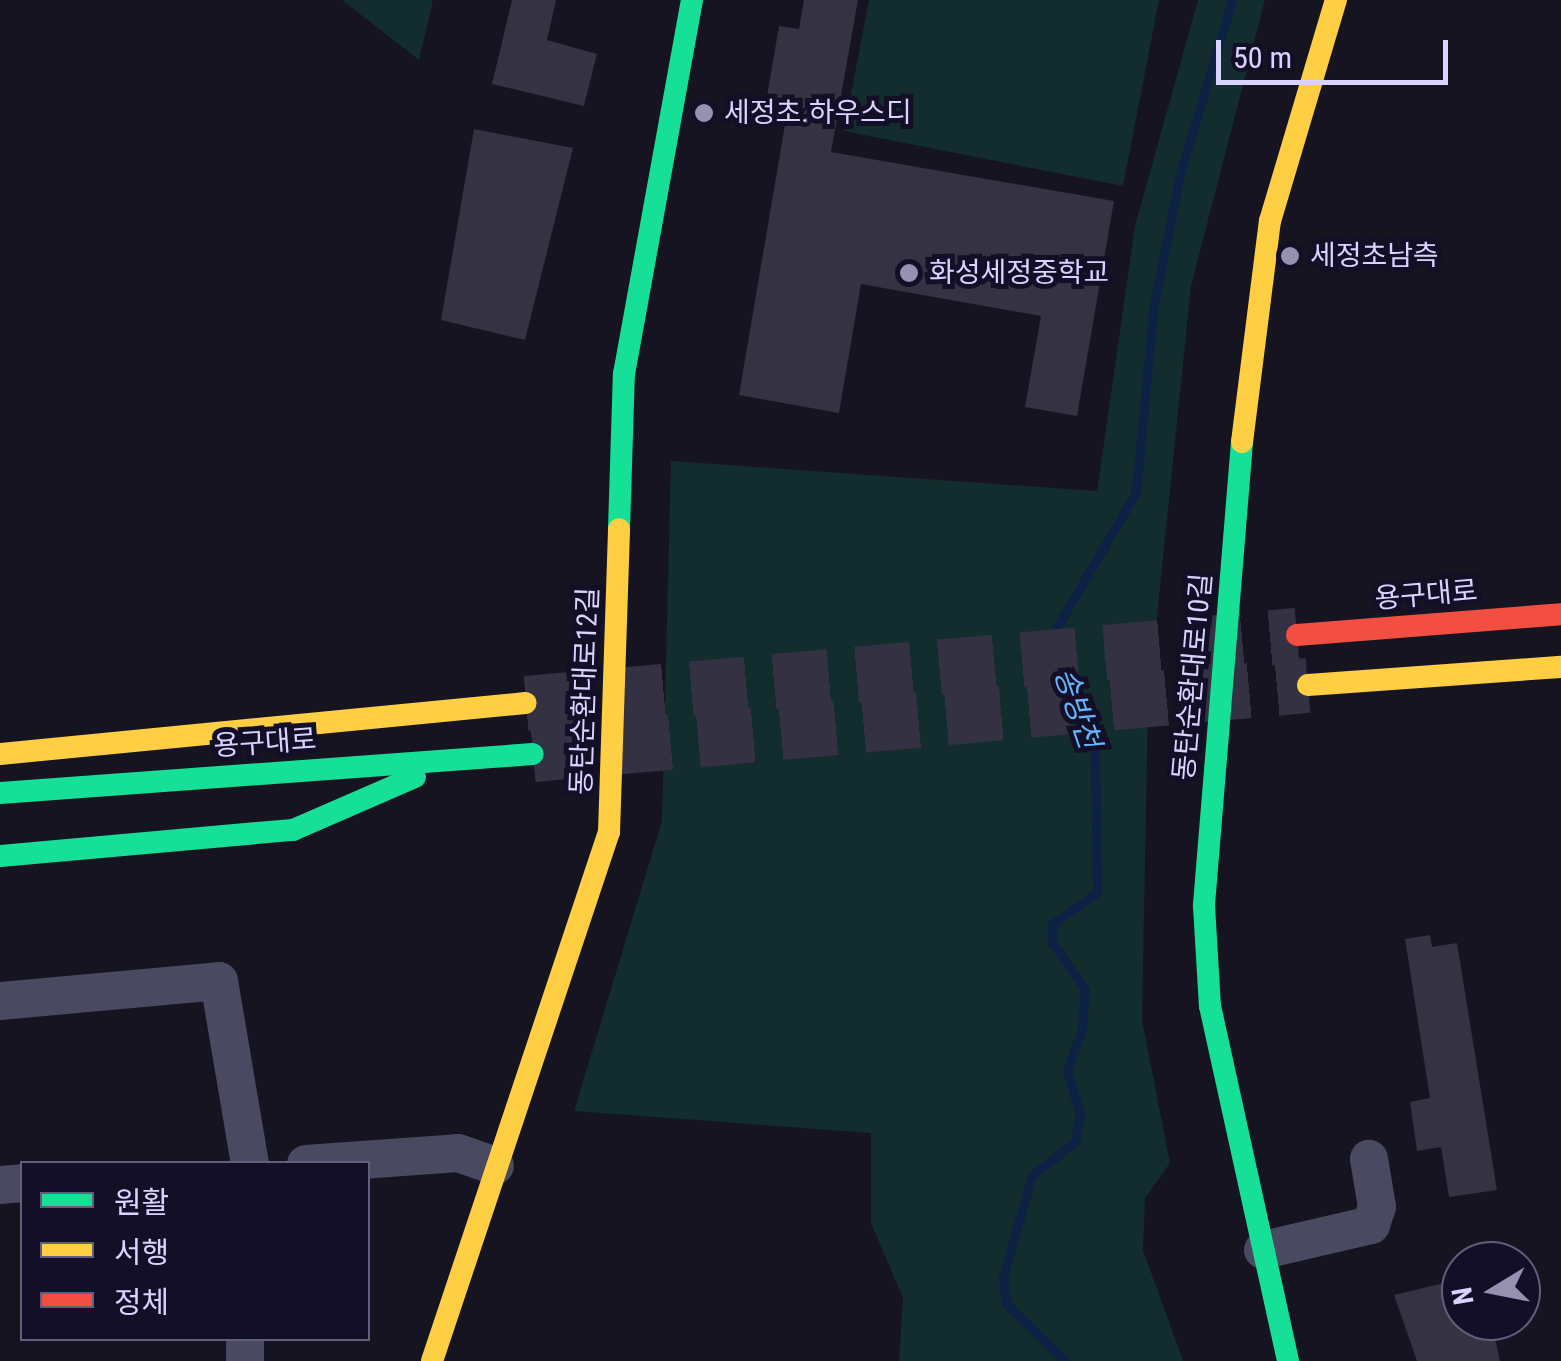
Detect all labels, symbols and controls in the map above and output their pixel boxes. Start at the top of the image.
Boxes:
scale bar [1221,20,1454,82]
text: 50 m [1233,40,1292,75]
place label: 세정초.하우스디 [724,96,912,130]
marker: 세정초.하우스디 [693,102,715,124]
place label: 세정초남측 [1310,239,1439,273]
marker: 세정초남측 [1279,245,1301,267]
place label: 화성세정중학교 [929,256,1109,290]
marker: 화성세정중학교 [898,262,920,284]
street label: 동탄순환대로10길 [1167,572,1219,782]
street label: 용구대로 [1373,574,1479,616]
street label: 동탄순환대로12길 [565,586,605,796]
water label: 송방천 [1047,663,1107,753]
street label: 용구대로 [212,723,318,763]
legend [20,1161,370,1341]
text: 원활 [114,1185,169,1220]
text: 서행 [114,1235,169,1270]
north arrow [1441,1241,1541,1341]
text: 정체 [114,1285,169,1320]
text: N [1445,1285,1481,1307]

